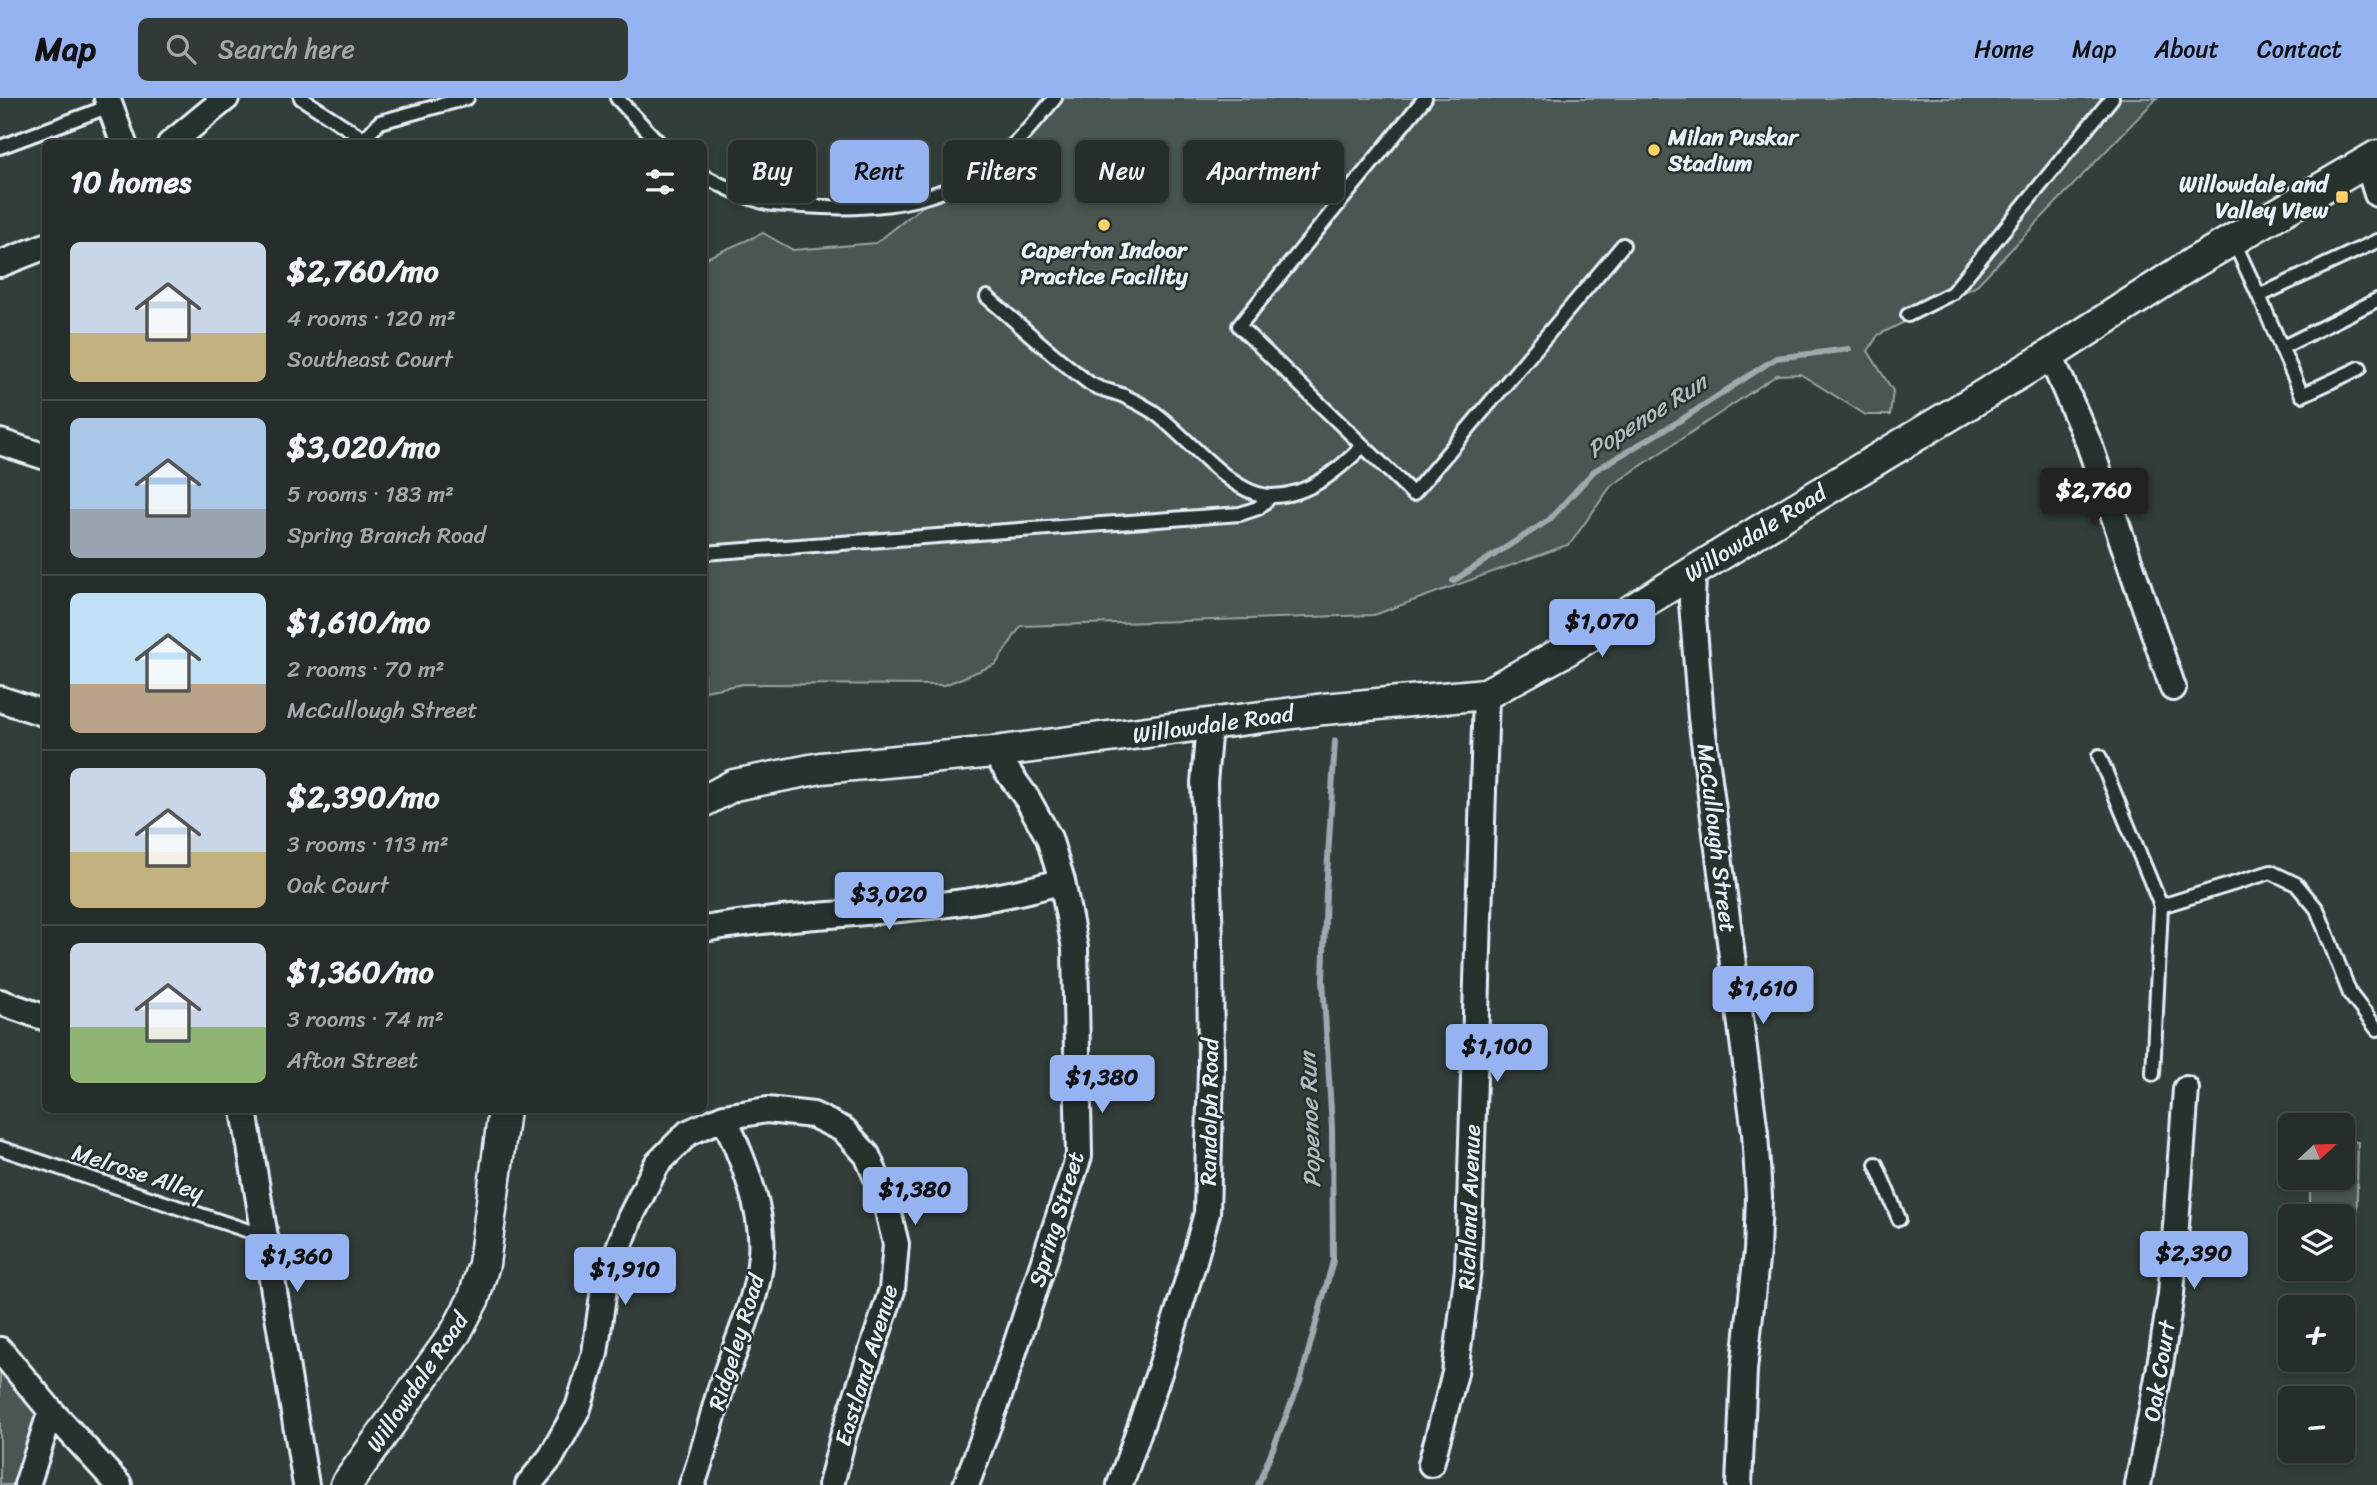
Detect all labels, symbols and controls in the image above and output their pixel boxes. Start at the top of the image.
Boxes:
search box [138,18,628,81]
text: Map [35,20,96,78]
text: Search here [218,26,355,72]
text: Home [1974,28,2034,70]
text: Map [2072,28,2116,70]
text: About [2154,28,2219,70]
text: Contact [2257,28,2342,70]
icon: search [162,30,200,68]
place label: Milan Puskar Stadium [1667,117,1801,184]
chip: Buy [728,140,816,203]
chip: Rent [830,140,929,203]
chip: Filters [943,140,1061,203]
chip: New [1075,140,1169,203]
chip: Apartment [1183,140,1344,203]
marker: Milan Puskar Stadium [1646,142,1662,158]
text: 10 homes [70,155,191,209]
icon: filters [641,163,679,201]
place label: Willowdale and Valley View [2179,164,2330,231]
marker: Willowdale and Valley View [2334,189,2350,205]
marker: Caperton Indoor Practice Facility [1096,217,1112,233]
place label: Caperton Indoor Practice Facility [1020,230,1189,297]
text: $2,760/mo [287,244,439,298]
icon: home [126,270,210,354]
text: 4 rooms · 120 m² [287,298,456,339]
text: Southeast Court [287,339,453,380]
water label: Popenoe Run [1578,361,1718,470]
text: $3,020/mo [287,420,440,474]
icon: home [126,446,210,530]
pin: $2,760 [2037,468,2151,528]
text: $2,760 [2056,470,2132,511]
street label: Willowdale Road [1676,472,1836,594]
text: 5 rooms · 183 m² [287,474,454,515]
text: Spring Branch Road [287,515,486,556]
text: $1,610/mo [287,595,430,649]
pin: $1,070 [1545,600,1659,659]
text: $1,070 [1565,601,1639,642]
icon: home [126,621,210,705]
text: 2 rooms · 70 m² [287,649,445,690]
text: McCullough Street [287,690,478,731]
street label: Willowdale Road [1130,693,1298,756]
street label: McCullough Street [1685,741,1748,935]
text: $2,390/mo [287,770,440,824]
icon: home [126,796,210,880]
text: 3 rooms · 113 m² [287,824,449,865]
text: Oak Court [287,865,389,906]
pin: $3,020 [832,872,946,932]
text: $3,020 [851,874,927,915]
text: $1,360/mo [287,945,434,999]
pin: $1,610 [1706,967,1820,1026]
text: $1,610 [1729,968,1798,1009]
icon: home [126,971,210,1055]
text: 3 rooms · 74 m² [287,999,444,1040]
pin: $1,100 [1440,1024,1554,1084]
text: $1,100 [1462,1026,1532,1067]
street label: Randolph Road [1188,1036,1231,1186]
text: Afton Street [287,1040,418,1081]
water label: Popenoe Run [1287,1049,1333,1189]
pin: $1,380 [1045,1056,1159,1115]
text: $1,380 [1066,1057,1138,1098]
north arrow [2278,1113,2356,1190]
map controls [2278,1113,2355,1463]
street label: Richland Avenue [1446,1123,1493,1291]
street label: Melrose Alley [67,1132,209,1213]
street label: Spring Street [1016,1146,1097,1292]
pin: $1,380 [858,1168,972,1227]
text: $1,380 [879,1169,951,1210]
button: layers [2278,1204,2355,1281]
pin: $2,390 [2137,1232,2251,1291]
text: $2,390 [2156,1233,2232,1274]
pin: $1,360 [240,1234,354,1294]
text: $1,360 [261,1236,333,1277]
pin: $1,910 [568,1248,682,1307]
text: $1,910 [590,1249,660,1290]
street label: Ridgeley Road [696,1267,777,1415]
street label: Eastland Avenue [822,1279,911,1451]
button: + [2278,1295,2355,1372]
street label: Willowdale Road [355,1302,481,1461]
street label: Oak Court [2131,1316,2188,1425]
button: − [2278,1386,2355,1463]

